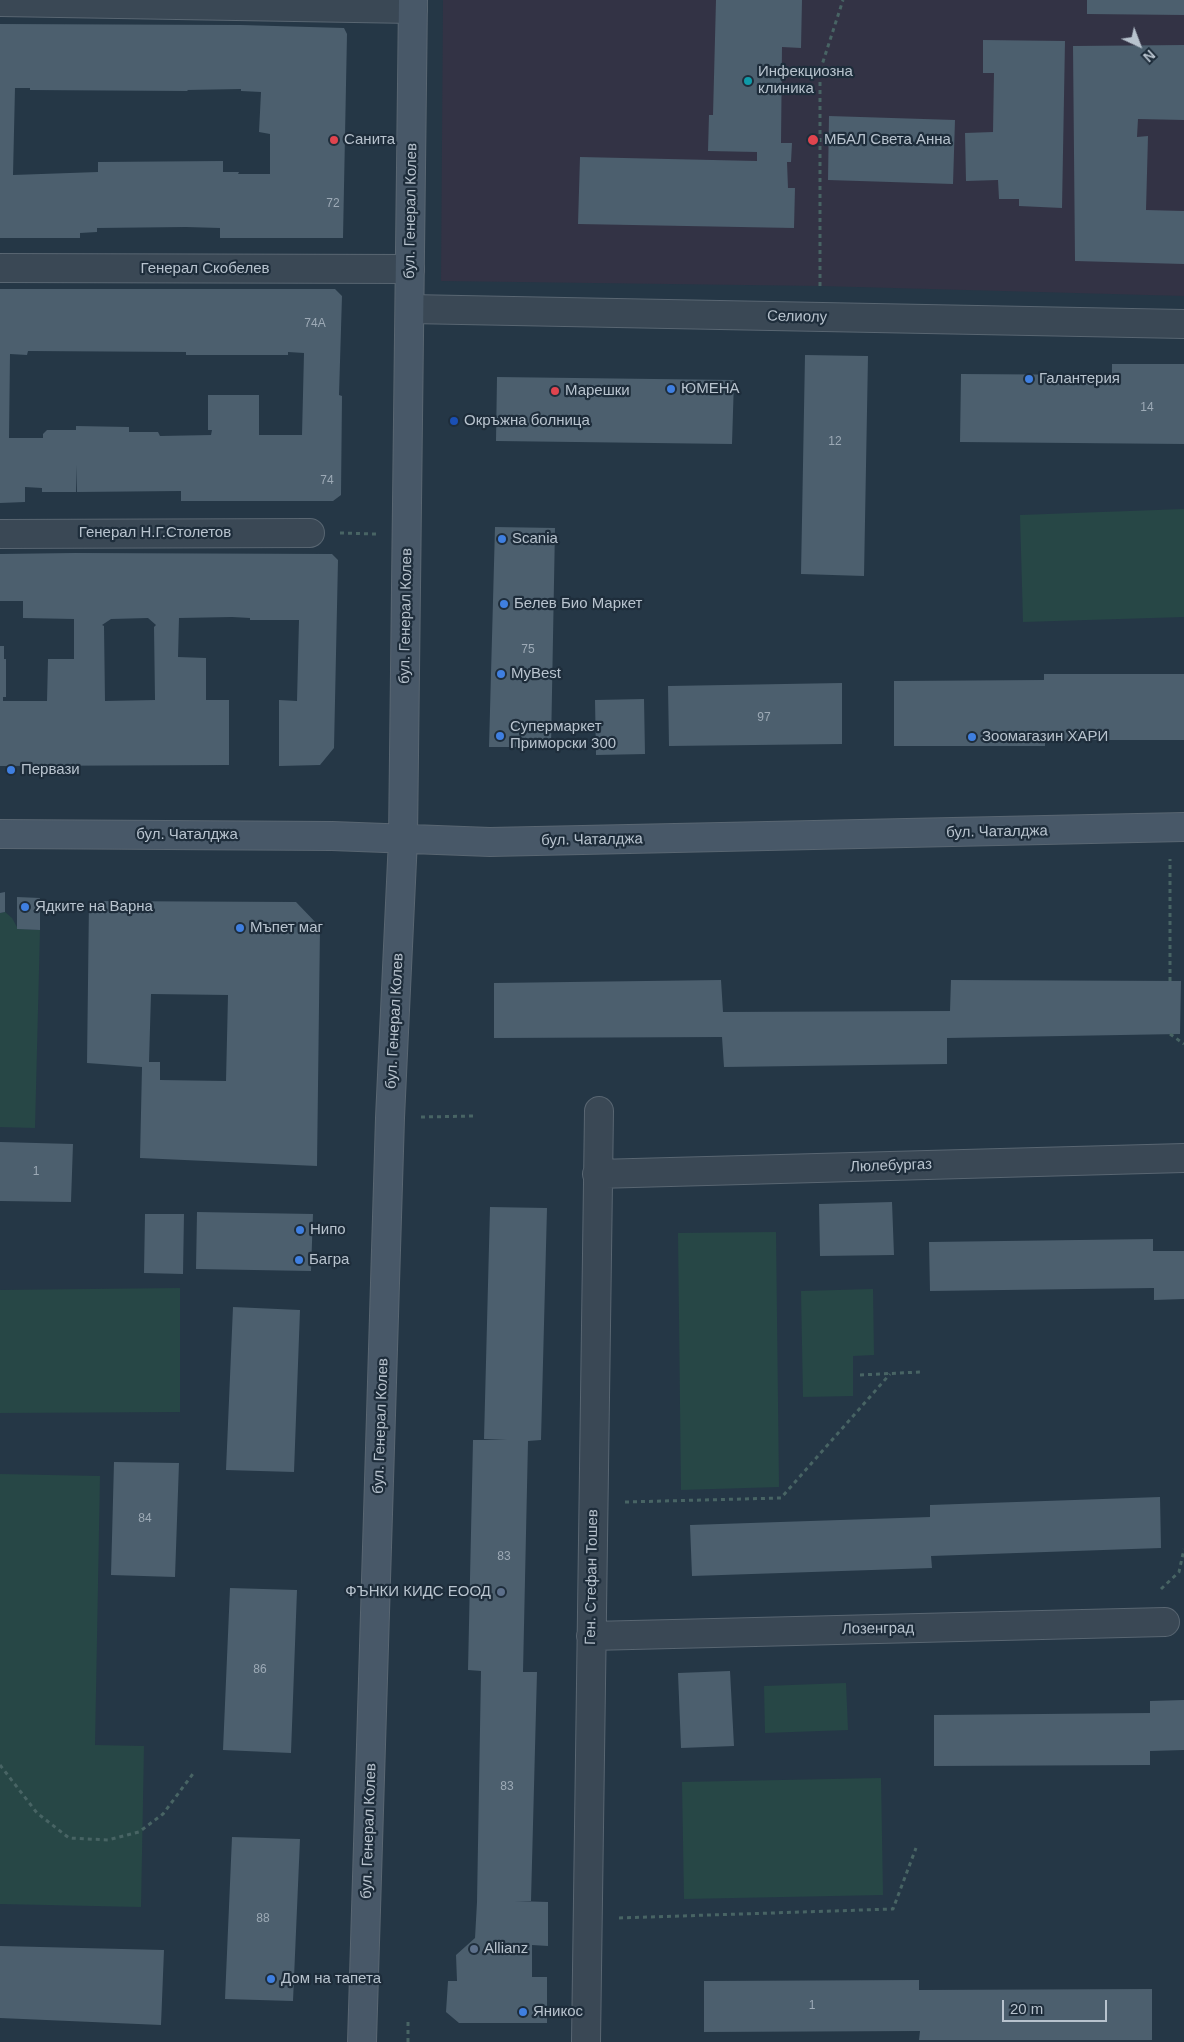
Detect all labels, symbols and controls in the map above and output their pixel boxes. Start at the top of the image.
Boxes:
north arrow [1114,20,1164,70]
text: N [1140,47,1158,65]
place label: Инфекциозна клиника [758,63,853,98]
marker: Инфекциозна клиника [742,75,754,87]
place label: Санита [344,131,395,149]
place label: МБАЛ Света Анна [824,131,951,149]
marker: МБАЛ Света Анна [806,133,820,147]
marker: Санита [328,134,340,146]
street label: бул. Генерал Колев [401,143,421,279]
house number: 72 [326,197,340,211]
street label: Генерал Скобелев [141,260,269,278]
street label: Селиолу [767,307,827,327]
house number: 74А [304,317,326,331]
place label: Галантерия [1039,370,1120,388]
marker: Галантерия [1023,373,1035,385]
place label: ЮМЕНА [681,380,739,398]
place label: Марешки [565,382,630,400]
marker: ЮМЕНА [665,383,677,395]
marker: Марешки [549,385,561,397]
house number: 14 [1140,401,1154,415]
place label: Окръжна болница [464,412,590,430]
marker: Окръжна болница [448,415,460,427]
house number: 12 [828,435,842,449]
house number: 74 [320,474,334,488]
street label: Генерал Н.Г.Столетов [79,524,231,542]
place label: Scania [512,530,558,548]
marker: Scania [496,533,508,545]
street label: бул. Генерал Колев [396,548,416,684]
place label: Белев Био Маркет [514,595,642,613]
marker: Белев Био Маркет [498,598,510,610]
house number: 75 [521,643,535,657]
place label: MyBest [511,665,561,683]
marker: MyBest [495,668,507,680]
house number: 97 [757,711,771,725]
place label: Супермаркет Приморски 300 [510,718,616,753]
place label: Зоомагазин ХАРИ [982,728,1108,746]
marker: Супермаркет Приморски 300 [494,730,506,742]
marker: Зоомагазин ХАРИ [966,731,978,743]
place label: Первази [21,761,80,779]
marker: Первази [5,764,17,776]
street label: бул. Чаталджа [946,822,1048,842]
street label: бул. Чаталджа [136,826,238,844]
street label: бул. Чаталджа [541,830,643,850]
place label: Ядките на Варна [35,898,153,916]
marker: Ядките на Варна [19,901,31,913]
place label: Мъпет маг [250,919,323,937]
marker: Мъпет маг [234,922,246,934]
street label: бул. Генерал Колев [382,953,408,1089]
street label: Люлебургаз [850,1156,932,1176]
house number: 1 [33,1165,39,1179]
place label: Нипо [310,1221,346,1239]
marker: Нипо [294,1224,306,1236]
place label: Багра [309,1251,349,1269]
marker: Багра [293,1254,305,1266]
street label: бул. Генерал Колев [370,1358,392,1494]
street label: Ген. Стефан Тошев [582,1509,602,1645]
house number: 84 [138,1512,152,1526]
house number: 83 [497,1550,511,1564]
place label: ФЪНКИ КИДС ЕООД [345,1583,491,1601]
marker: ФЪНКИ КИДС ЕООД [495,1586,507,1598]
street label: Лозенград [842,1619,914,1639]
house number: 86 [253,1663,267,1677]
street label: бул. Генерал Колев [358,1763,380,1899]
house number: 83 [500,1780,514,1794]
house number: 88 [256,1912,270,1926]
place label: Allianz [484,1940,528,1958]
marker: Allianz [468,1943,480,1955]
place label: Дом на тапета [281,1970,381,1988]
marker: Дом на тапета [265,1973,277,1985]
scale bar [1004,1990,1109,2022]
house number: 1 [809,1999,815,2013]
text: 20 m [1010,2000,1043,2017]
place label: Яникос [533,2003,583,2021]
marker: Яникос [517,2006,529,2018]

